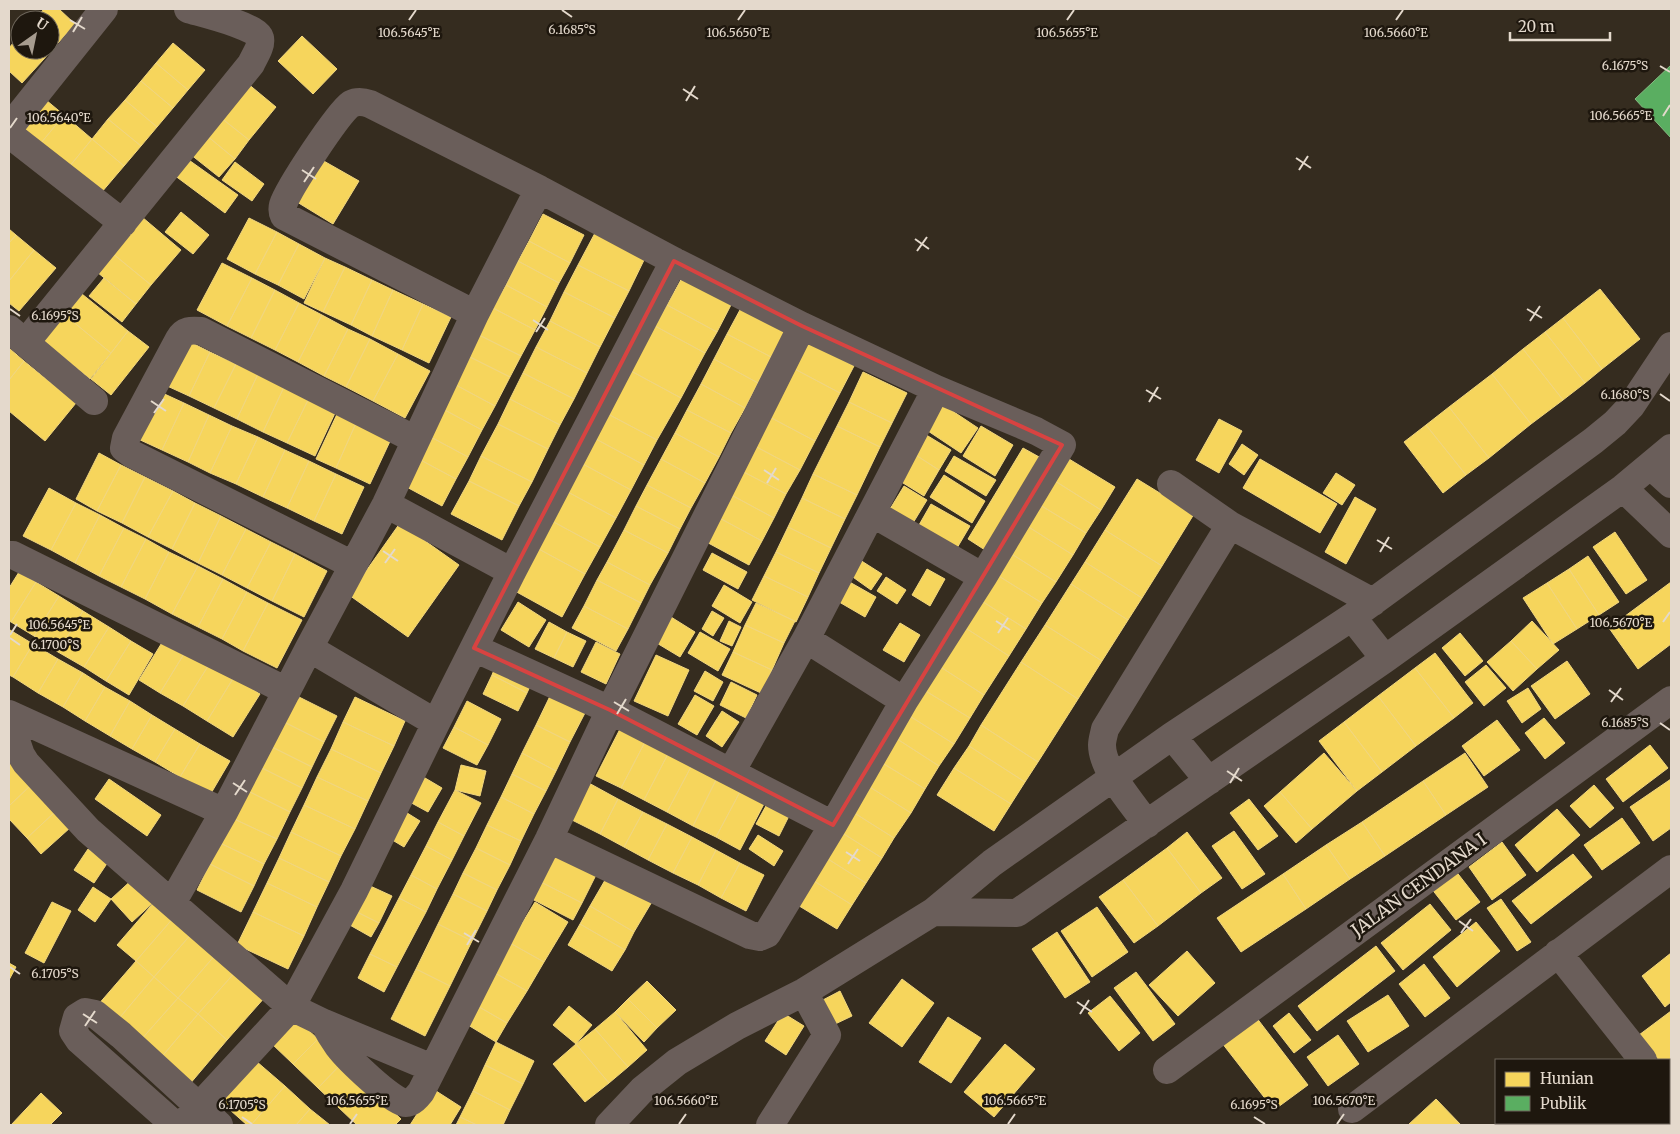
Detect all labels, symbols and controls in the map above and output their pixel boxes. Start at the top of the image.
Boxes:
north arrow [10,10,60,60]
scale bar [1510,10,1610,42]
text: U [33,14,52,35]
text: 20 m [1518,17,1555,36]
text: 6.1685°S [548,22,596,37]
text: 106.5645°E [378,25,440,40]
text: 106.5650°E [706,25,770,40]
text: 106.5655°E [1036,25,1098,40]
text: 106.5660°E [1364,25,1428,40]
text: 6.1675°S [1602,58,1648,73]
text: 106.5665°E [1590,108,1653,123]
text: 106.5640°E [27,110,91,125]
text: 6.1695°S [31,308,79,323]
text: 6.1680°S [1601,387,1649,402]
text: 106.5670°E [1590,615,1653,630]
text: 106.5645°E [28,617,90,632]
text: 6.1700°S [31,637,79,652]
text: 6.1685°S [1601,715,1649,730]
street label: JALAN CENDANA I [1346,828,1491,942]
text: 6.1705°S [31,966,79,981]
legend [1495,1059,1670,1124]
text: Hunian [1540,1069,1594,1088]
text: 106.5655°E [326,1093,388,1108]
text: 106.5660°E [654,1093,718,1108]
text: 106.5665°E [984,1093,1047,1108]
text: 106.5670°E [1313,1093,1376,1108]
text: Publik [1540,1094,1587,1113]
text: 6.1705°S [218,1097,266,1112]
text: 6.1695°S [1230,1097,1278,1112]

